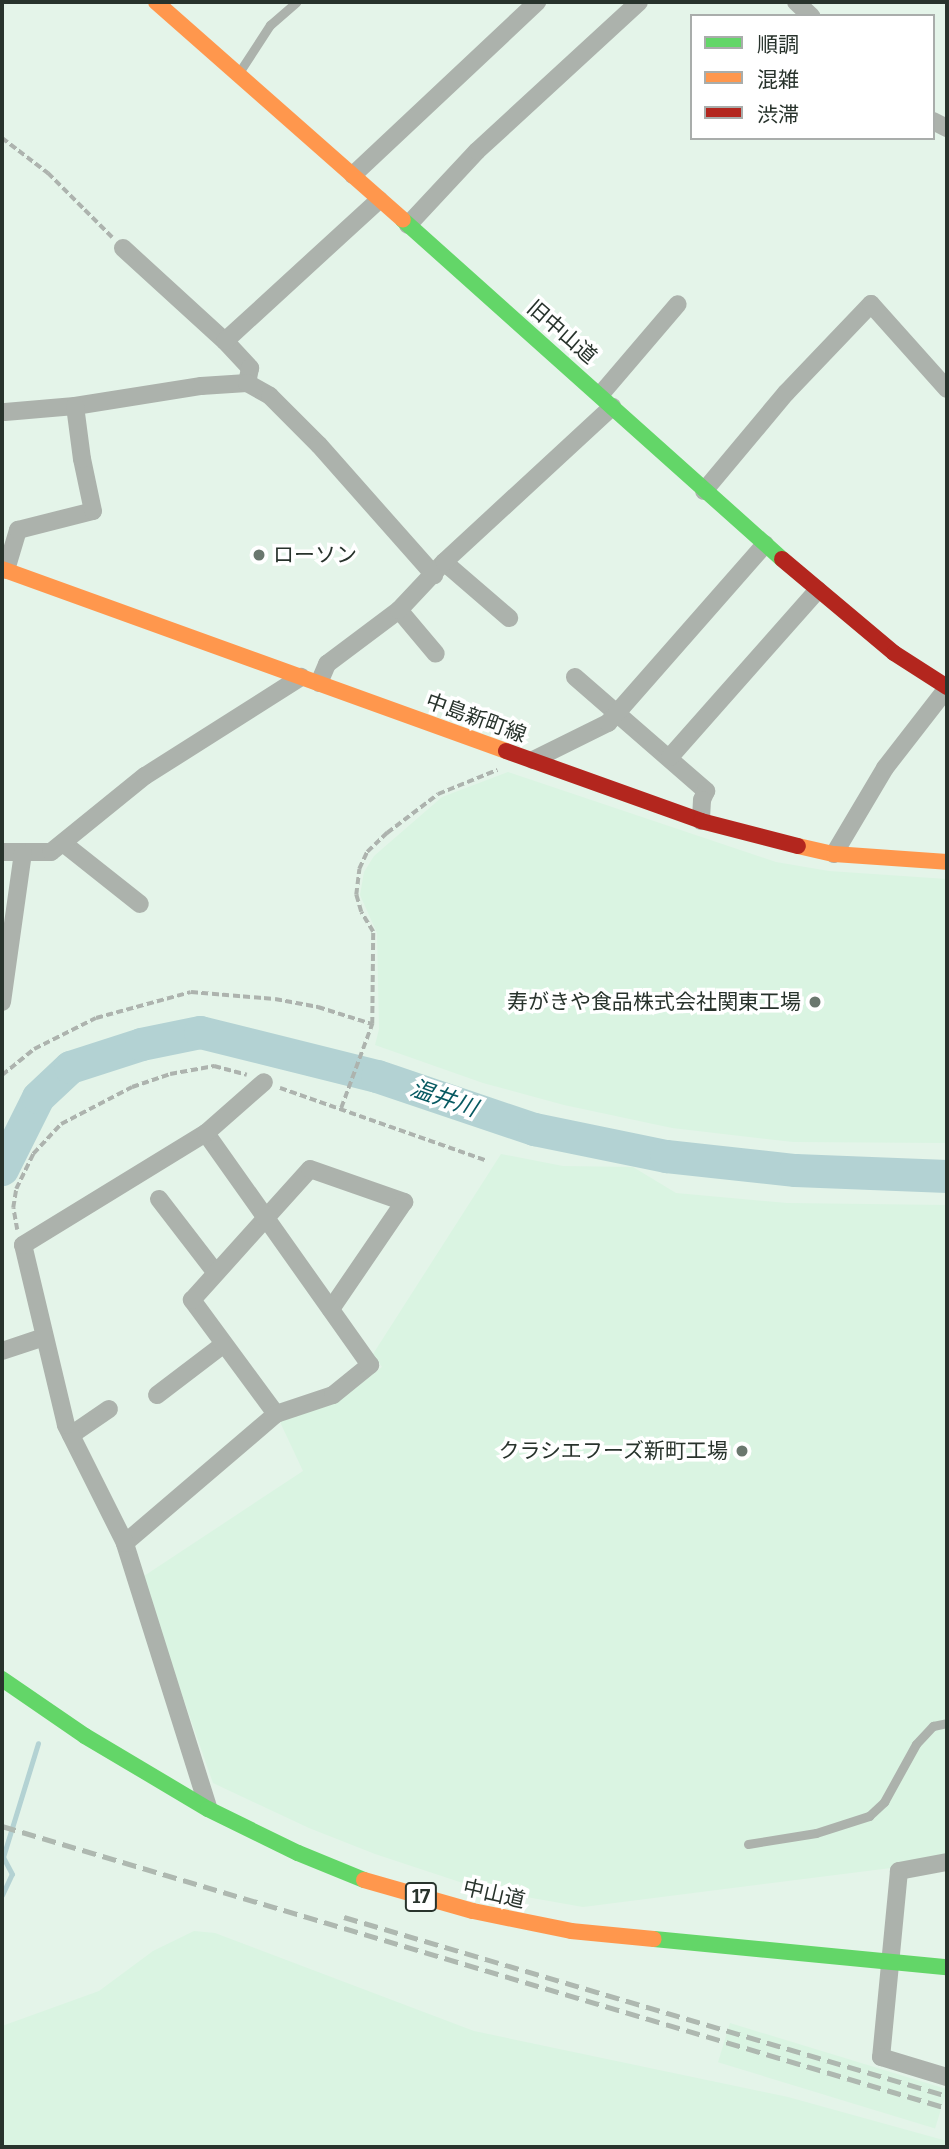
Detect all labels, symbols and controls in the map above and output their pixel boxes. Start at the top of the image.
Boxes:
legend [690,14,935,140]
text: 順調 [757,32,799,58]
text: 混雑 [757,67,799,93]
text: 渋滞 [757,102,799,128]
street label: 旧中山道 [522,295,602,369]
place label: ローソン [273,542,357,568]
marker: ローソン [251,547,267,563]
street label: 中島新町線 [422,688,530,748]
place label: 寿がきや食品株式会社関東工場 [507,989,801,1015]
marker: 寿がきや食品株式会社関東工場 [807,994,823,1010]
water label: 温井川 [407,1074,481,1122]
place label: クラシエフーズ新町工場 [497,1438,728,1464]
marker: クラシエフーズ新町工場 [734,1443,750,1459]
street label: 中山道 [460,1875,528,1913]
road number: 17 [404,1882,438,1912]

